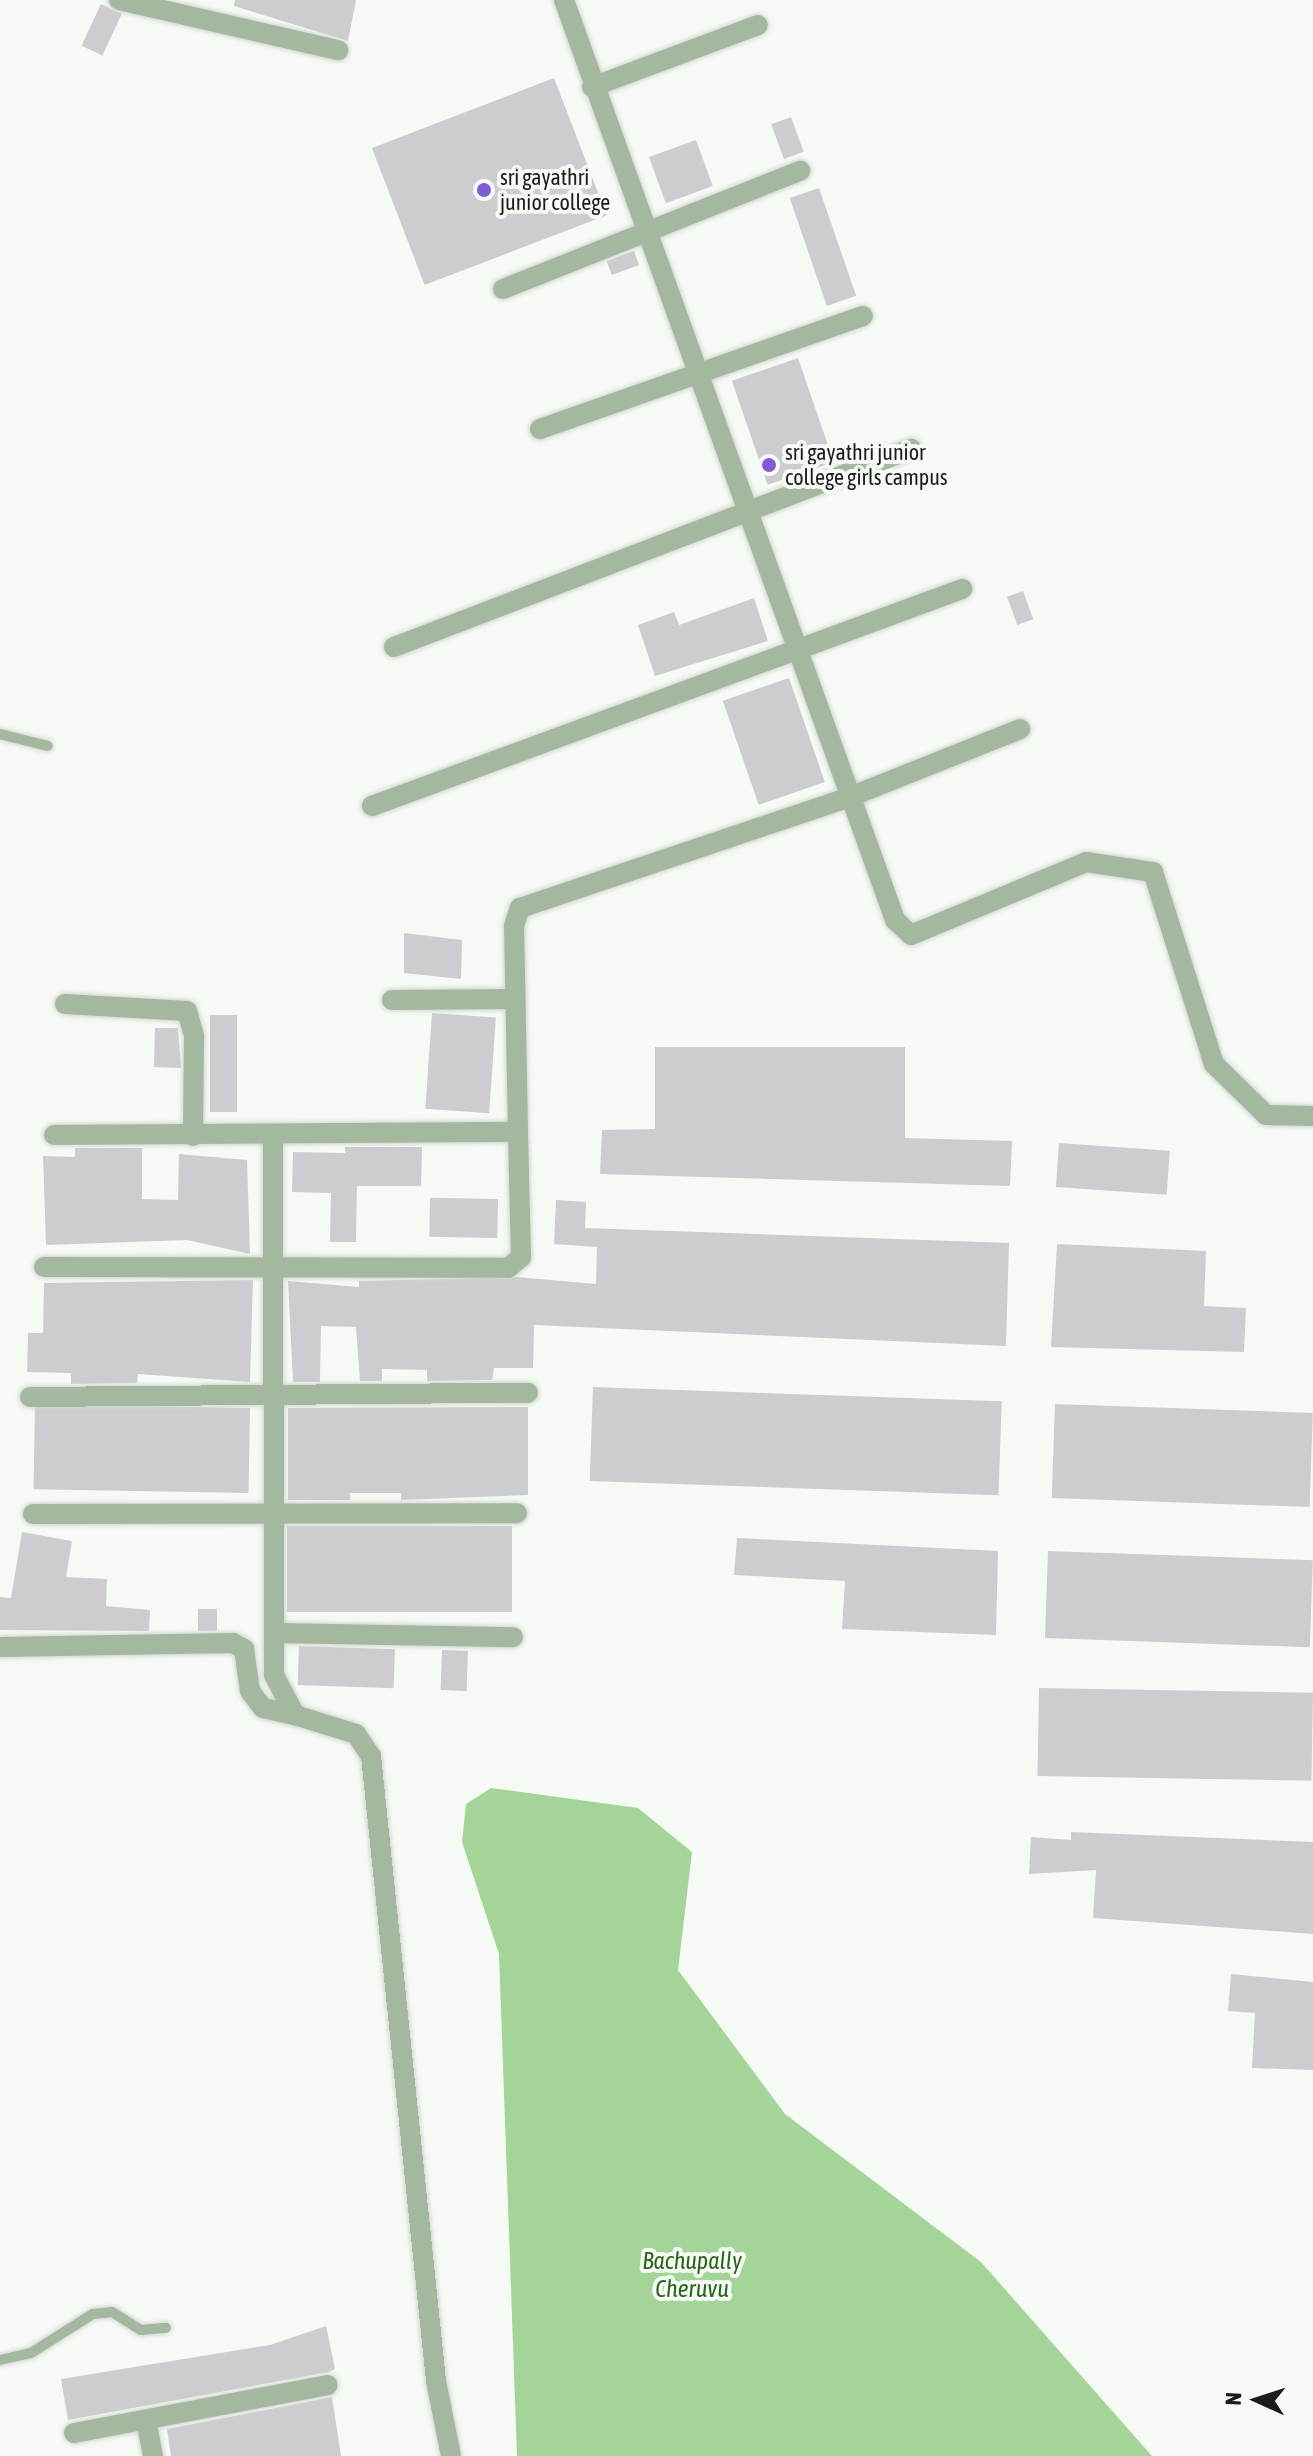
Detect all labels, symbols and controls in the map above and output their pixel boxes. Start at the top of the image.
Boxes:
place label: sri gayathri junior college [500,164,610,216]
marker: sri gayathri junior college [475,181,493,199]
place label: sri gayathri junior college girls campus [785,439,948,490]
marker: sri gayathri junior college girls campus [760,456,778,474]
water label: Bachupally Cheruvu [642,2247,742,2303]
north arrow [1217,2360,1297,2440]
text: N [1220,2392,1246,2406]

